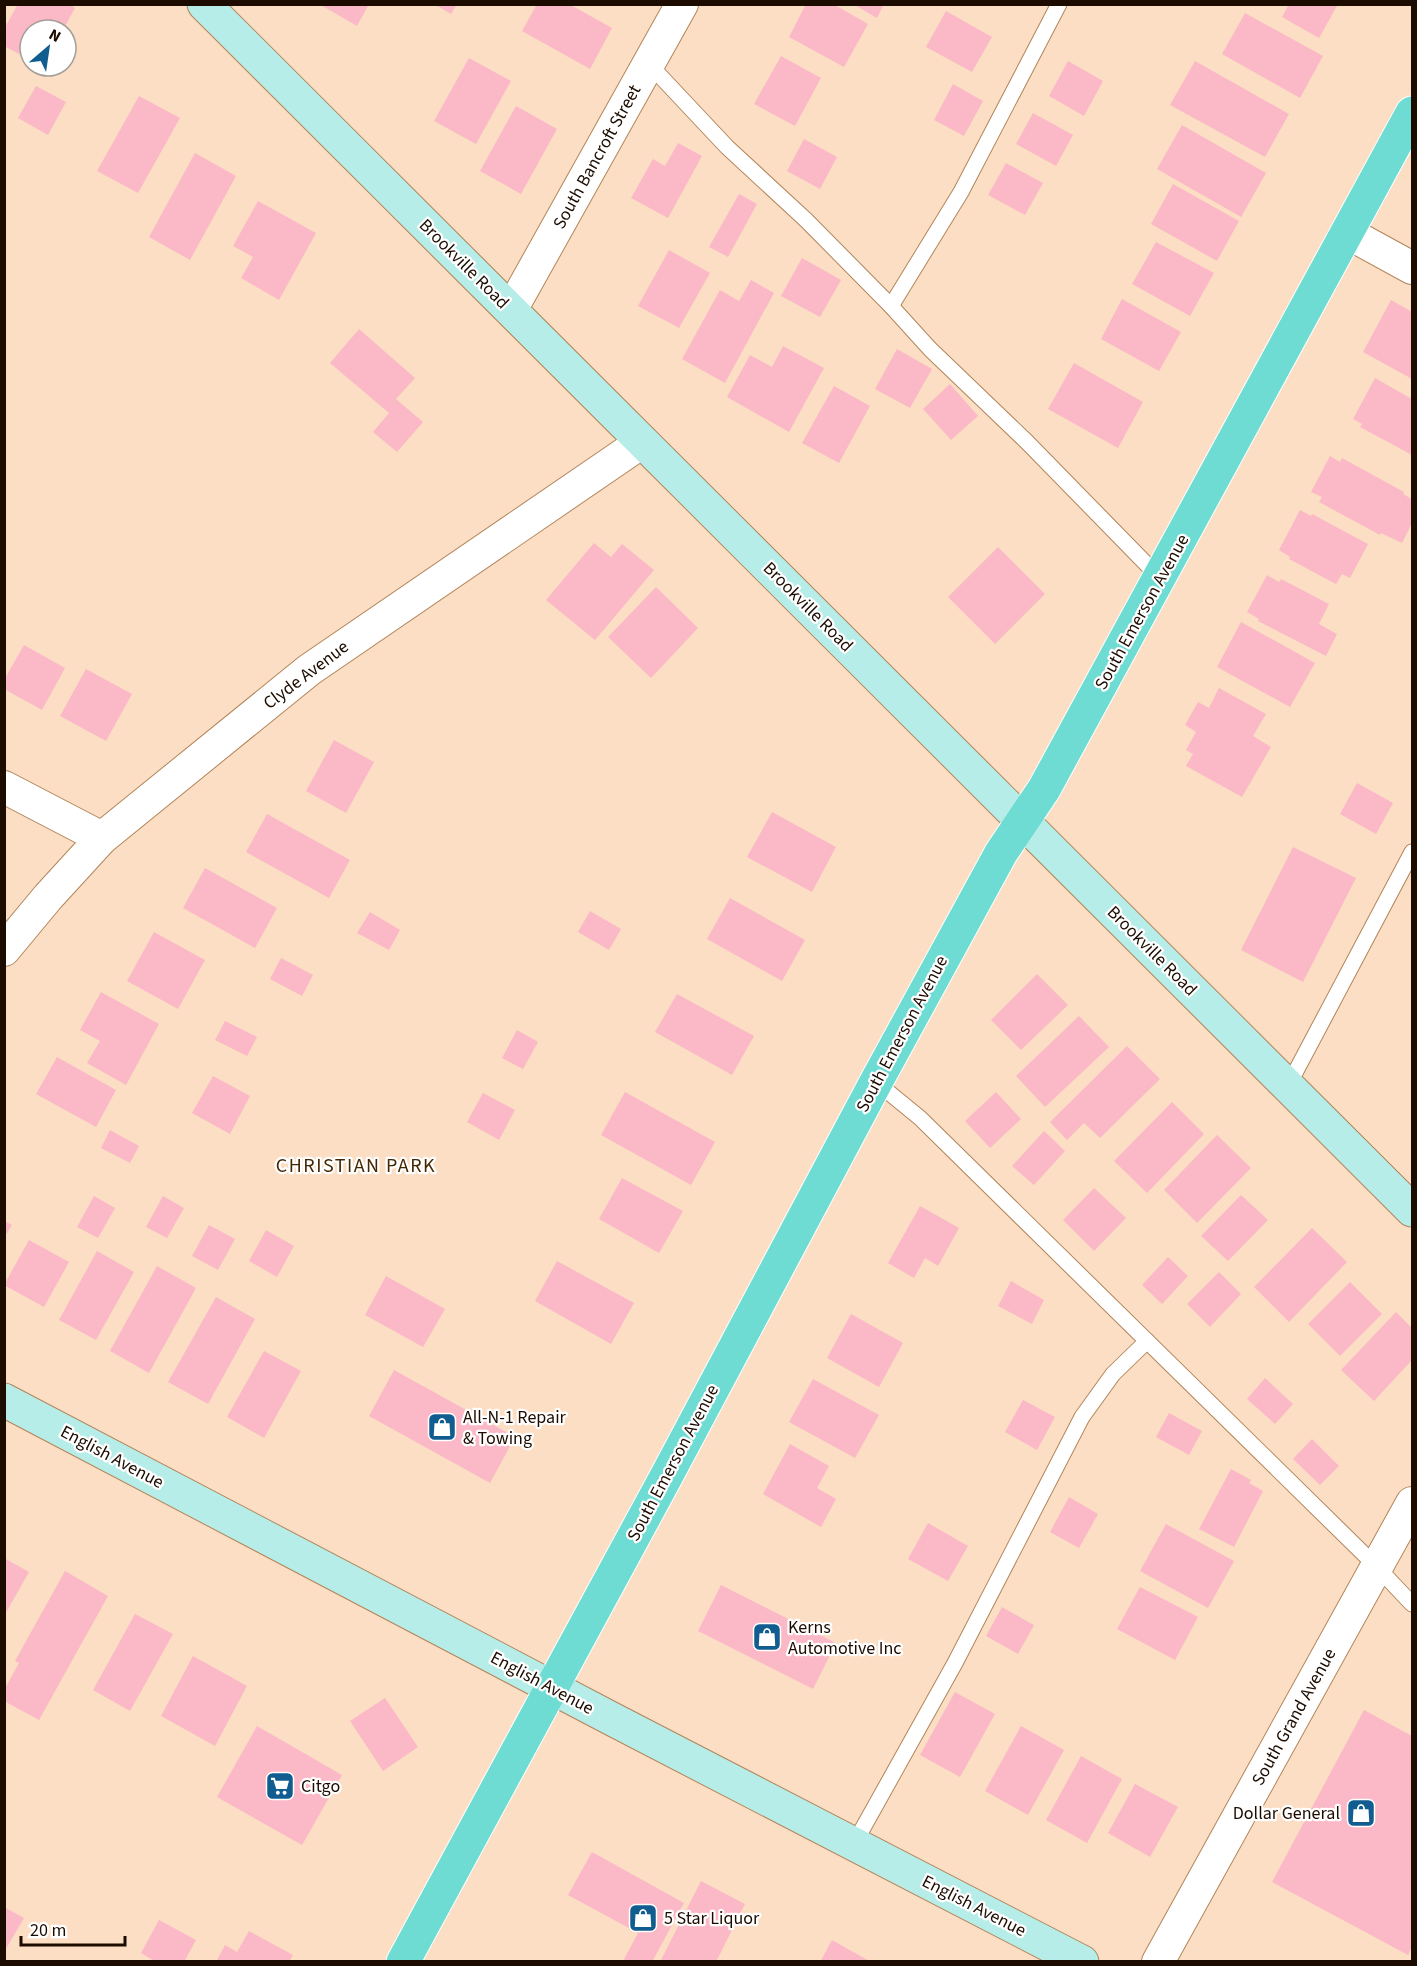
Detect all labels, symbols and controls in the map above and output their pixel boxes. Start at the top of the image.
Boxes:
north arrow [18,18,78,78]
text: N [45,24,65,48]
street label: South Bancroft Street [547,80,647,234]
street label: Brookville Road [413,213,515,315]
street label: South Emerson Avenue [1089,530,1195,694]
street label: Brookville Road [757,556,859,658]
street label: Clyde Avenue [258,635,354,715]
street label: Brookville Road [1101,900,1203,1002]
street label: South Emerson Avenue [850,951,954,1117]
district label: CHRISTIAN PARK [276,1152,436,1180]
street label: South Emerson Avenue [621,1380,725,1546]
place label: All-N-1 Repair & Towing [463,1405,567,1451]
shop icon: All-N-1 Repair & Towing [426,1411,458,1443]
street label: English Avenue [56,1419,168,1495]
place label: Kerns Automotive Inc [788,1615,902,1661]
shop icon: Kerns Automotive Inc [751,1621,783,1653]
street label: South Grand Avenue [1246,1644,1342,1790]
street label: English Avenue [486,1645,598,1721]
supermarket icon: Citgo [264,1770,296,1802]
place label: Citgo [301,1774,340,1799]
shop icon: Dollar General [1345,1797,1377,1829]
place label: Dollar General [1233,1801,1340,1826]
street label: English Avenue [918,1869,1030,1943]
shop icon: 5 Star Liquor [627,1902,659,1934]
place label: 5 Star Liquor [664,1906,760,1931]
scale bar [21,1909,124,1947]
text: 20 m [30,1918,66,1943]

